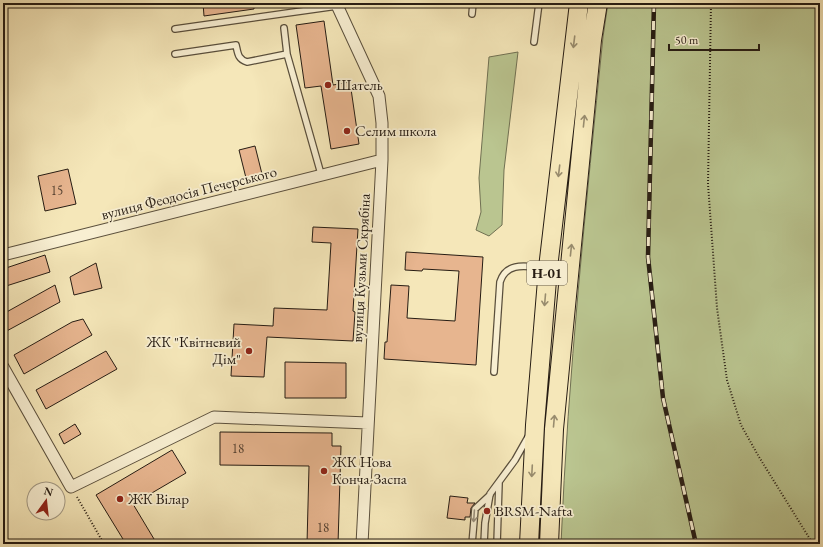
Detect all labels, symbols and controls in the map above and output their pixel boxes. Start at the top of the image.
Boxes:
scale bar [669,26,759,52]
text: 50 m [675,32,699,48]
one-way arrow [570,35,577,48]
place label: Шатель [336,75,383,94]
marker: Шатель [323,80,333,90]
one-way arrow [580,115,587,128]
place label: Селим школа [355,121,437,140]
marker: Селим школа [342,126,352,136]
street label: вулиця Феодосія Печерського [99,162,279,224]
one-way arrow [555,164,563,177]
house number: 15 [51,182,63,199]
street label: вулиця Кузьми Скрябіна [347,193,374,343]
one-way arrow [567,244,575,257]
road number: Н-01 [527,261,567,285]
one-way arrow [541,293,549,306]
place label: ЖК "Квітневий Дім" [145,332,241,368]
marker: ЖК "Квітневий Дім" [244,346,254,356]
one-way arrow [551,415,558,428]
house number: 18 [232,440,244,457]
place label: ЖК Нова Конча-Заспа [331,452,407,488]
one-way arrow [528,464,535,477]
marker: ЖК Нова Конча-Заспа [319,466,329,476]
north arrow [26,481,66,521]
text: N [42,483,55,499]
place label: ЖК Вілар [127,489,189,508]
marker: ЖК Вілар [115,494,125,504]
place label: BRSM-Nafta [495,501,572,520]
marker: BRSM-Nafta [482,506,492,516]
one-way arrow [471,509,478,522]
house number: 18 [317,519,329,536]

